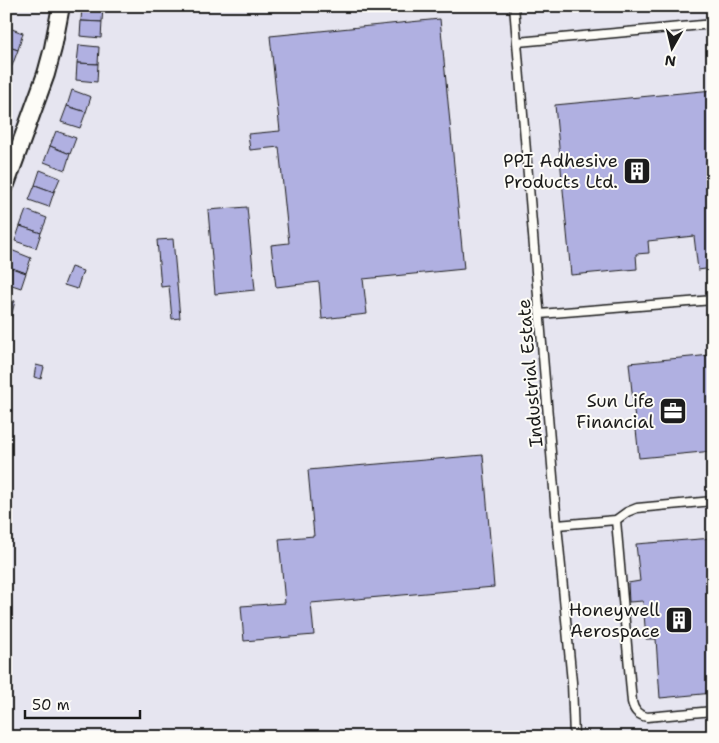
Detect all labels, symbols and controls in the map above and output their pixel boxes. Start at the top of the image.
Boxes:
north arrow [646,22,696,72]
text: N [663,51,677,71]
place label: PPI Adhesive Products Ltd. [503,149,618,194]
building icon: PPI Adhesive Products Ltd. [622,156,652,186]
street label: Industrial Estate [512,298,548,448]
place label: Sun Life Financial [576,389,655,434]
office icon: Sun Life Financial [658,396,688,426]
place label: Honeywell Aerospace [569,598,661,643]
building icon: Honeywell Aerospace [664,605,694,635]
scale bar [25,688,140,720]
text: 50 m [32,695,70,715]

